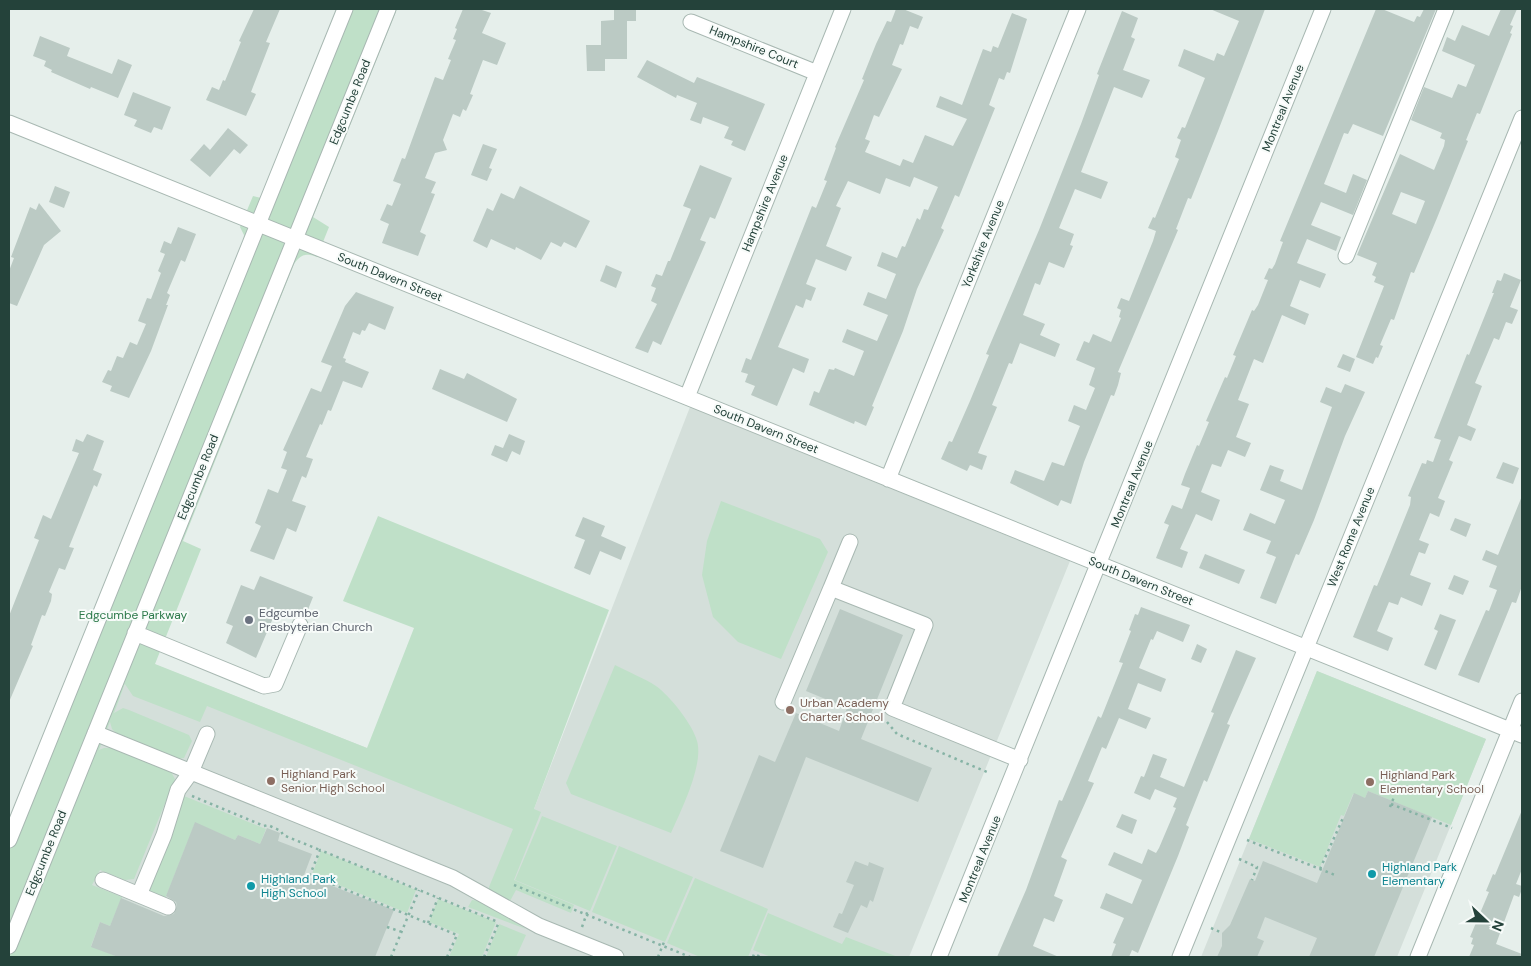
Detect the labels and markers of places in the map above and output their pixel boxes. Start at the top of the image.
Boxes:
place label: Edgcumbe Presbyterian Church [259,605,372,635]
marker: Edgcumbe Presbyterian Church [243,614,255,626]
place label: Urban Academy Charter School [800,695,889,725]
marker: Urban Academy Charter School [784,704,796,716]
place label: Highland Park Senior High School [281,766,385,796]
place label: Highland Park Elementary School [1380,767,1484,797]
marker: Highland Park Senior High School [265,775,277,787]
marker: Highland Park Elementary School [1364,776,1376,788]
place label: Highland Park Elementary [1382,859,1457,889]
marker: Highland Park Elementary [1366,868,1378,880]
place label: Highland Park High School [261,871,336,901]
marker: Highland Park High School [245,880,257,892]

